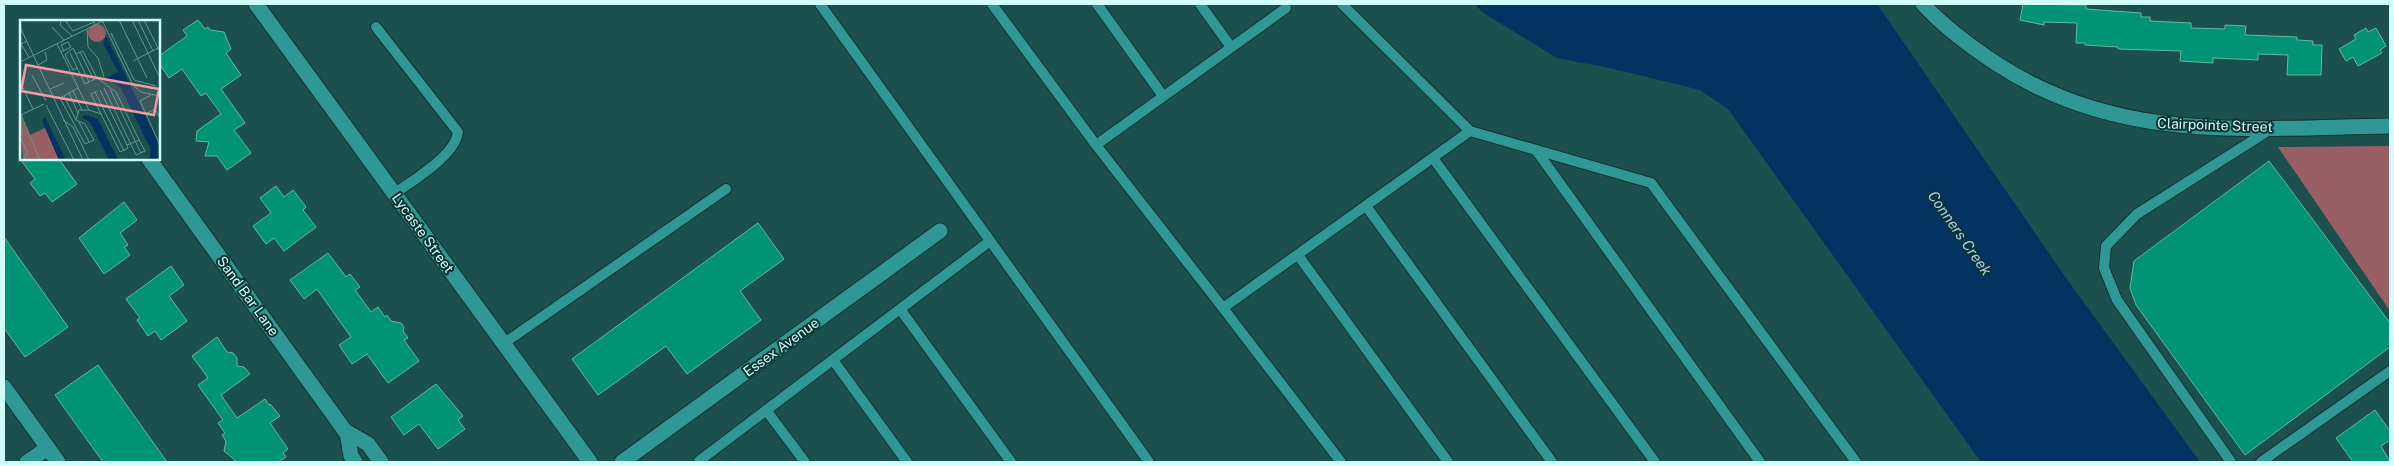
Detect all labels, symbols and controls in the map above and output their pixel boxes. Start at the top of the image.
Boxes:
inset map [20,20,160,160]
street label: Clairpointe Street [2157,115,2273,135]
water label: Conners Creek [1925,187,1996,279]
street label: Lycaste Street [389,190,457,276]
street label: Sand Bar Lane [214,253,282,339]
street label: Essex Avenue [740,314,822,380]

